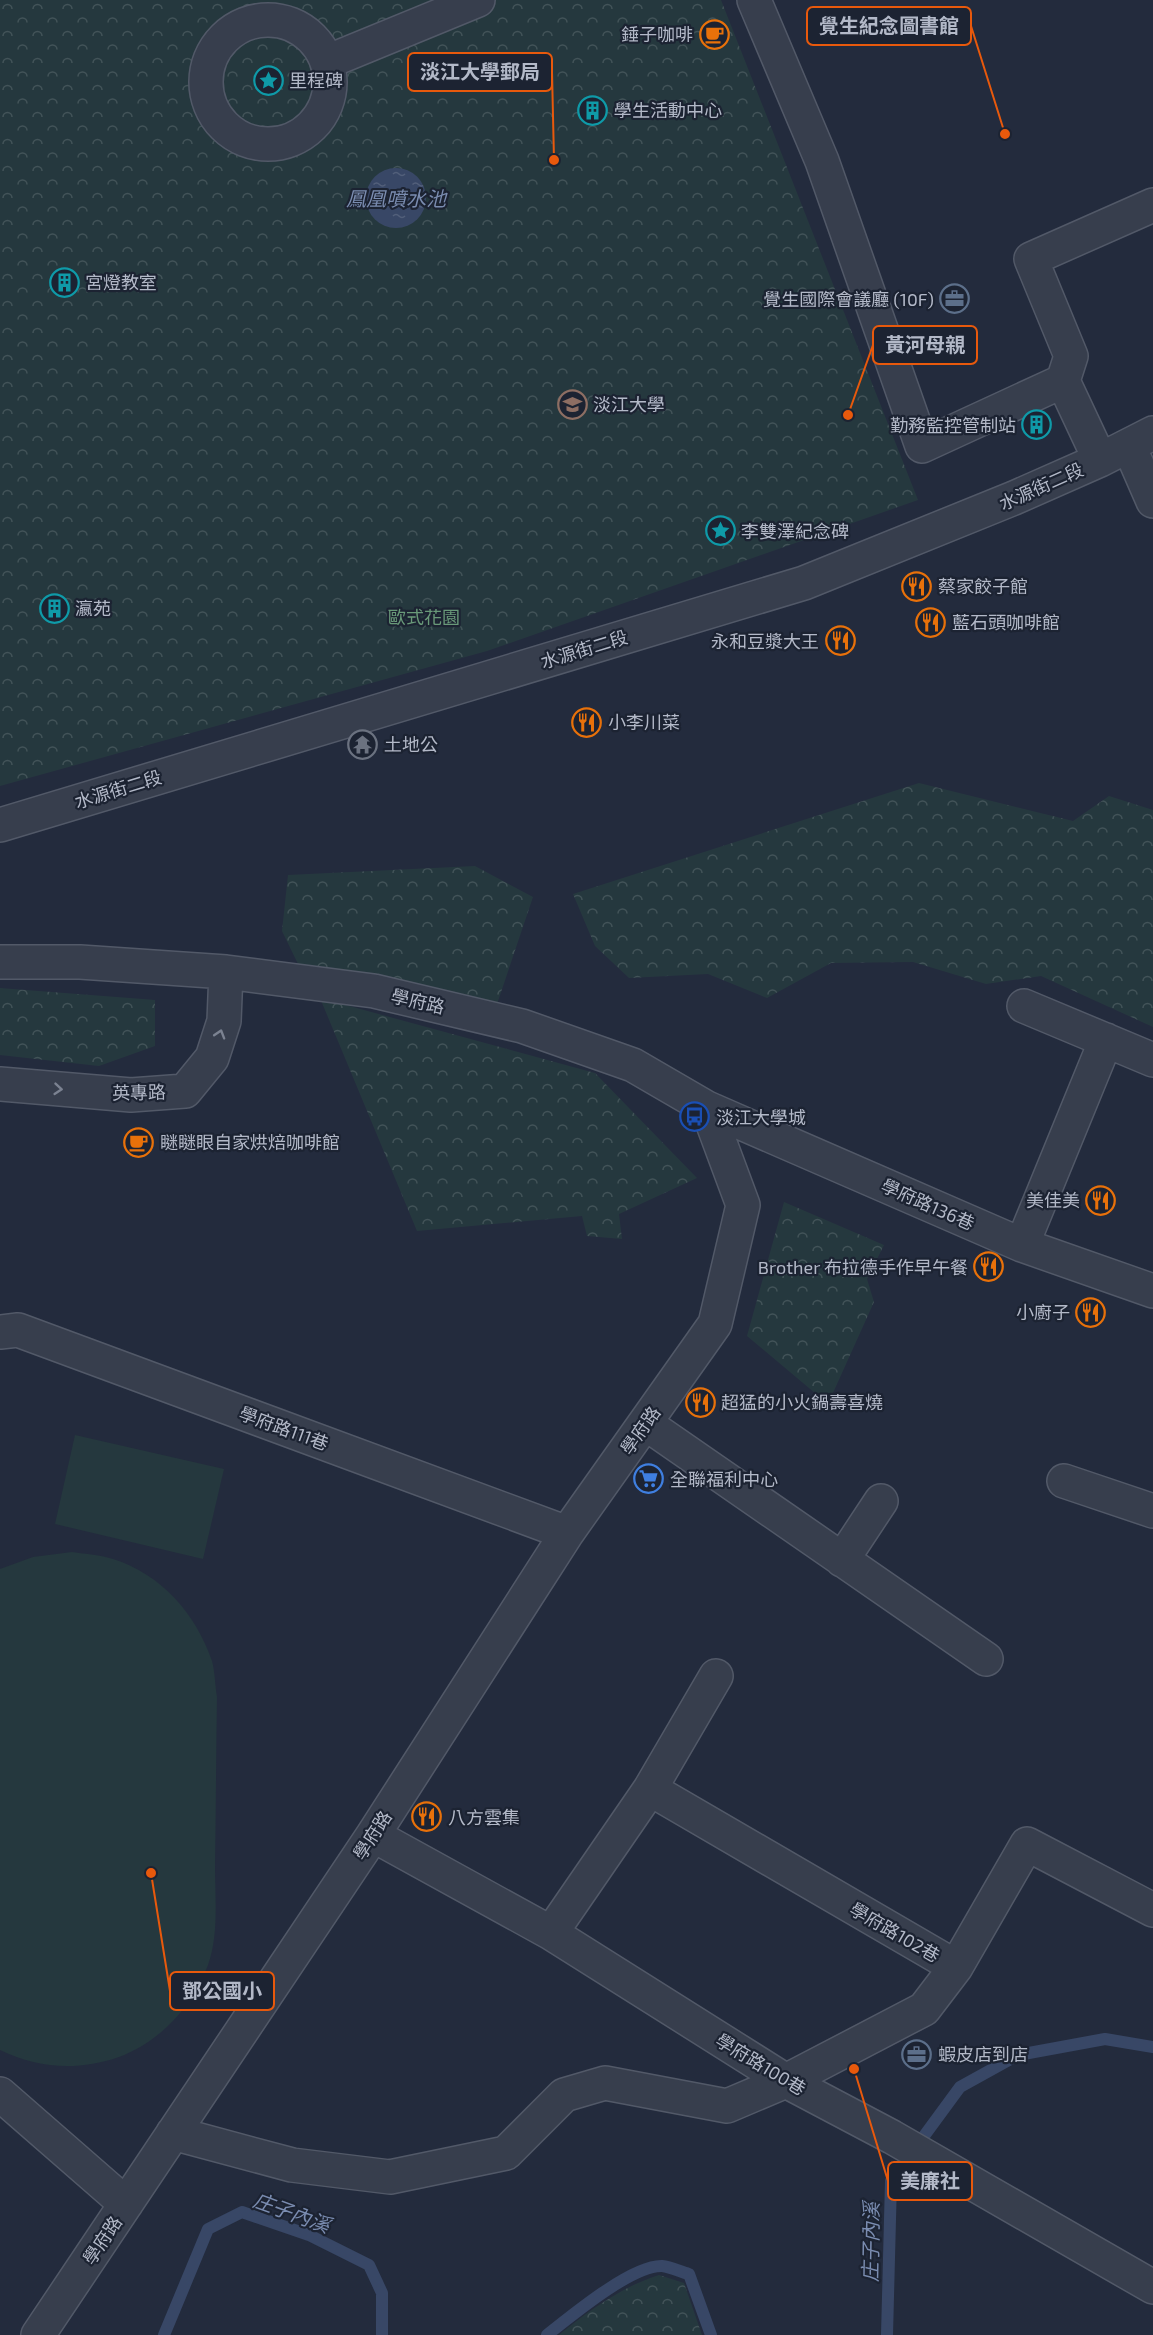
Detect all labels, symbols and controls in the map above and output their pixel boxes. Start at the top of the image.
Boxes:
callout: 覺生紀念圖書館 [807,7,971,45]
text: 覺生紀念圖書館 [819,13,959,37]
cafe icon: 錘子咖啡 [698,18,730,50]
place label: 錘子咖啡 [621,23,693,45]
callout: 淡江大學郵局 [408,53,552,91]
text: 淡江大學郵局 [420,59,540,83]
place icon: 里程碑 [252,64,284,96]
place label: 里程碑 [289,69,343,91]
building icon: 學生活動中心 [577,94,609,126]
place label: 學生活動中心 [614,99,722,121]
water label: 鳳凰噴水池 [346,186,448,210]
building icon: 宮燈教室 [48,266,80,298]
place label: 宮燈教室 [85,271,157,293]
office icon: 覺生國際會議廳 (10F) [939,283,971,315]
place label: 覺生國際會議廳 (10F) [763,288,934,310]
callout: 黃河母親 [873,326,977,364]
text: 黃河母親 [885,332,966,356]
school or university icon: 淡江大學 [556,388,588,420]
place label: 淡江大學 [593,393,665,415]
building icon: 勤務監控管制站 [1021,409,1053,441]
place label: 勤務監控管制站 [890,414,1016,436]
street label: 水源街二段 [995,458,1087,514]
place icon: 李雙澤紀念碑 [704,515,736,547]
place label: 李雙澤紀念碑 [741,520,849,542]
restaurant icon: 蔡家餃子館 [901,570,933,602]
place label: 蔡家餃子館 [938,575,1028,597]
building icon: 瀛苑 [38,592,70,624]
place label: 瀛苑 [75,597,111,619]
park label: 歐式花園 [388,606,460,628]
restaurant icon: 藍石頭咖啡館 [915,606,947,638]
place label: 藍石頭咖啡館 [952,611,1060,633]
street label: 水源街二段 [538,625,630,673]
restaurant icon: 永和豆漿大王 [824,625,856,657]
place label: 永和豆漿大王 [711,630,819,652]
restaurant icon: 小李川菜 [571,706,603,738]
place label: 小李川菜 [608,711,680,733]
temple icon: 土地公 [347,728,379,760]
place label: 土地公 [384,733,438,755]
street label: 水源街二段 [72,765,164,813]
street label: 學府路 [389,984,447,1018]
one-way arrow [213,1029,225,1040]
street label: 英專路 [112,1081,166,1103]
one-way arrow [54,1082,63,1095]
bus stop icon: 淡江大學城 [679,1101,711,1133]
place label: 淡江大學城 [716,1106,806,1128]
cafe icon: 瞇瞇眼自家烘焙咖啡館 [123,1126,155,1158]
place label: 瞇瞇眼自家烘焙咖啡館 [160,1131,340,1153]
street label: 學府路136巷 [878,1174,978,1234]
restaurant icon: 美佳美 [1085,1184,1117,1216]
place label: 美佳美 [1026,1189,1080,1211]
restaurant icon: Brother 布拉德手作早午餐 [973,1251,1005,1283]
place label: Brother 布拉德手作早午餐 [758,1256,968,1278]
restaurant icon: 小廚子 [1075,1296,1107,1328]
place label: 小廚子 [1016,1301,1070,1323]
restaurant icon: 超猛的小火鍋壽喜燒 [684,1386,716,1418]
place label: 超猛的小火鍋壽喜燒 [721,1391,883,1413]
street label: 學府路111巷 [236,1402,332,1454]
street label: 學府路 [616,1402,664,1458]
supermarket icon: 全聯福利中心 [633,1463,665,1495]
place label: 全聯福利中心 [670,1468,778,1490]
restaurant icon: 八方雲集 [411,1801,443,1833]
street label: 學府路 [348,1806,396,1864]
place label: 八方雲集 [448,1806,520,1828]
street label: 學府路102巷 [846,1897,944,1967]
callout: 鄧公國小 [170,1972,274,2010]
text: 鄧公國小 [182,1978,262,2002]
street label: 學府路100巷 [712,2029,810,2099]
office icon: 蝦皮店到店 [901,2038,933,2070]
place label: 蝦皮店到店 [938,2043,1028,2065]
callout: 美廉社 [888,2162,972,2200]
text: 美廉社 [900,2168,960,2192]
water label: 庄子內溪 [250,2187,337,2238]
water label: 庄子內溪 [857,2199,883,2282]
street label: 學府路 [78,2211,126,2269]

